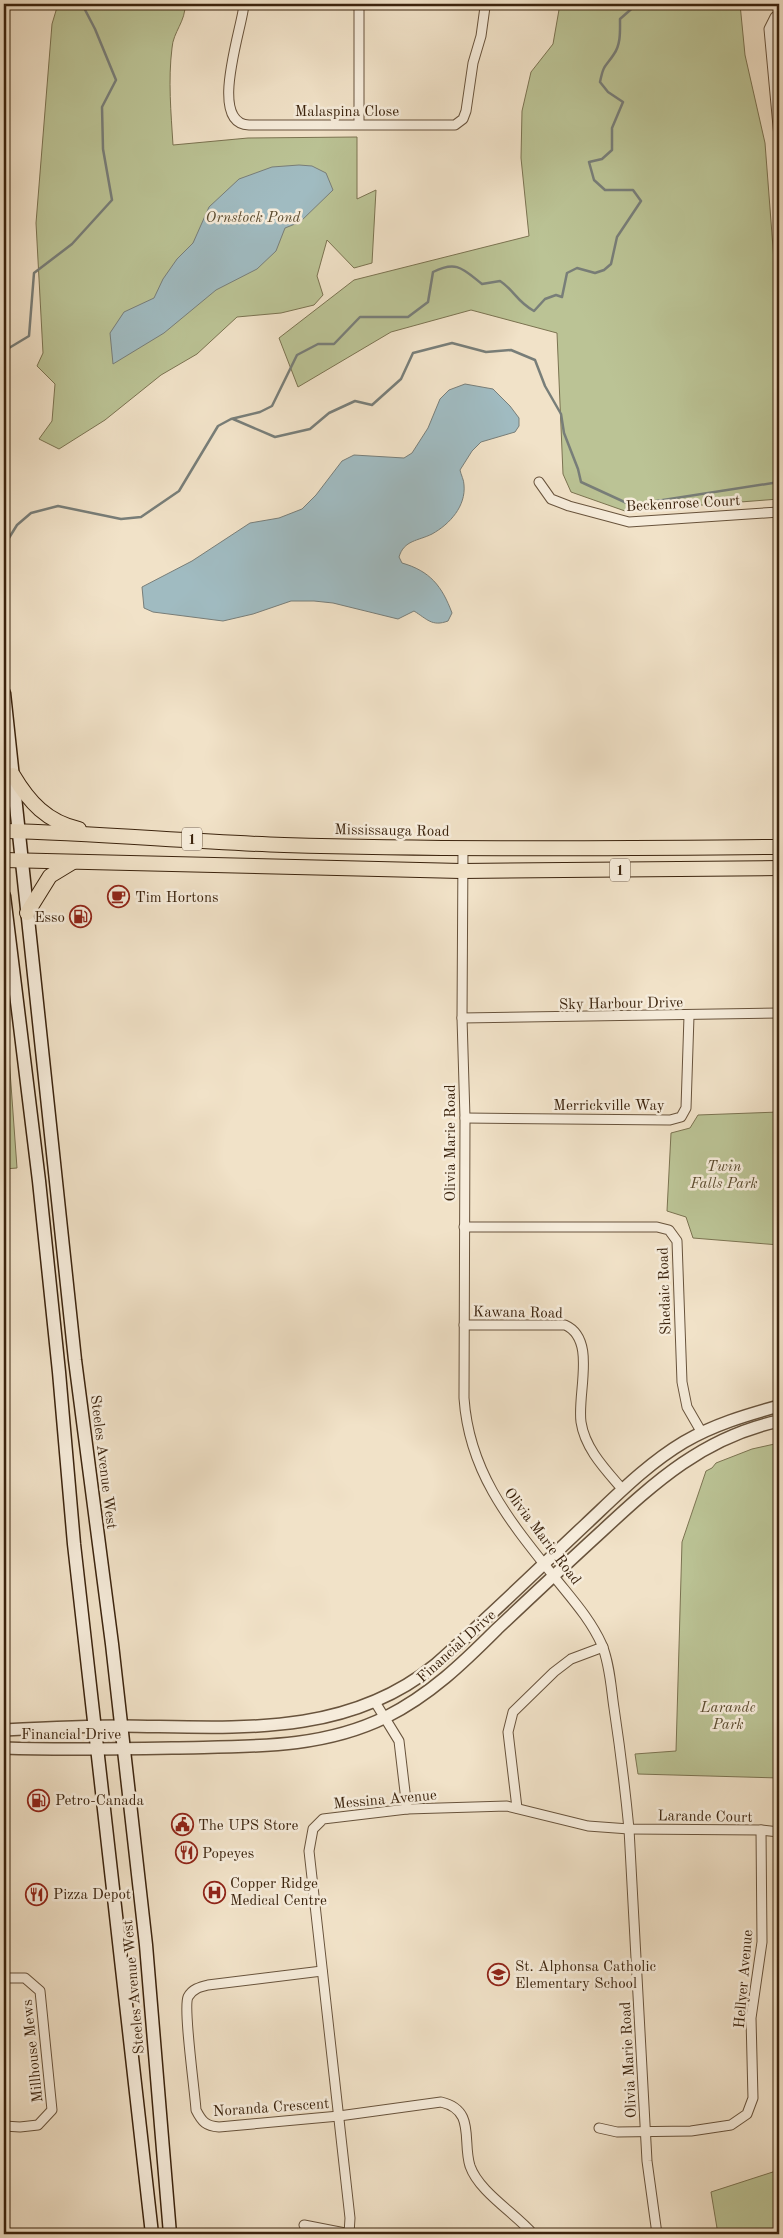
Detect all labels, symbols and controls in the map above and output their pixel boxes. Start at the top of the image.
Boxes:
street label: Malaspina Close [295,105,399,120]
park label: Ornstock Pond [206,211,301,226]
street label: Beckenrose Court [625,494,741,515]
street label: Mississauga Road [334,823,450,840]
road number: 1 [182,828,202,851]
road number: 1 [610,858,630,882]
cafe icon: Tim Hortons [107,885,131,909]
place label: Tim Hortons [135,891,219,906]
fuel station icon: Esso [69,905,93,929]
place label: Esso [34,911,65,926]
street label: Sky Harbour Drive [559,996,683,1013]
street label: Olivia Marie Road [444,1084,459,1201]
street label: Merrickville Way [553,1099,665,1114]
park label: Twin Falls Park [689,1160,758,1192]
street label: Shedaic Road [656,1247,675,1335]
street label: Kawana Road [473,1305,563,1322]
street label: Steeles Avenue West [87,1394,118,1530]
street label: Olivia Marie Road [501,1486,583,1588]
street label: Financial Drive [415,1608,499,1686]
park label: Larande Park [699,1701,756,1733]
street label: Financial Drive [21,1728,121,1743]
fuel station icon: Petro-Canada [27,1788,51,1812]
street label: Messina Avenue [333,1788,438,1812]
place label: Petro-Canada [55,1794,145,1809]
street label: Larande Court [657,1809,753,1826]
public building icon: The UPS Store [170,1813,194,1837]
place label: The UPS Store [198,1819,299,1834]
restaurant icon: Popeyes [174,1841,198,1865]
place label: Popeyes [202,1847,254,1862]
place label: Copper Ridge Medical Centre [230,1877,327,1909]
hospital icon: Copper Ridge Medical Centre [202,1880,226,1904]
restaurant icon: Pizza Depot [25,1882,49,1906]
place label: Pizza Depot [53,1888,131,1903]
street label: Steeles Avenue West [121,1919,148,2055]
street label: Hellyer Avenue [733,1929,756,2029]
place label: St. Alphonsa Catholic Elementary School [515,1960,656,1992]
school or university icon: St. Alphonsa Catholic Elementary School [487,1963,511,1987]
street label: Millhouse Mews [21,1999,46,2103]
street label: Olivia Marie Road [619,2001,640,2119]
street label: Noranda Crescent [212,2097,330,2120]

